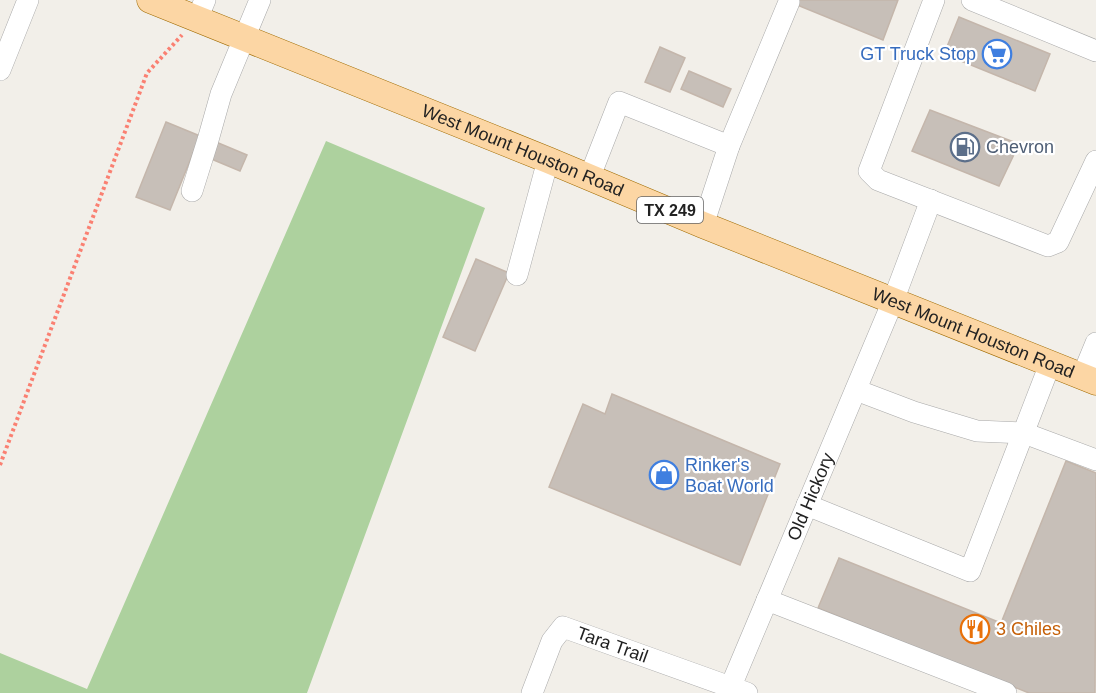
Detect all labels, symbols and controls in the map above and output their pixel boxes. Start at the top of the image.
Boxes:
supermarket icon: GT Truck Stop [981,38,1013,70]
place label: GT Truck Stop [860,44,976,64]
street label: West Mount Houston Road [419,100,627,201]
fuel station icon: Chevron [949,131,981,163]
place label: Chevron [986,137,1054,157]
road number: TX 249 [637,197,703,223]
street label: West Mount Houston Road [869,284,1077,382]
street label: Old Hickory [783,450,838,543]
place label: Rinker's Boat World [685,455,774,496]
shop icon: Rinker's Boat World [648,459,680,491]
restaurant icon: 3 Chiles [959,613,991,645]
place label: 3 Chiles [996,619,1061,639]
street label: Tara Trail [574,623,651,667]

